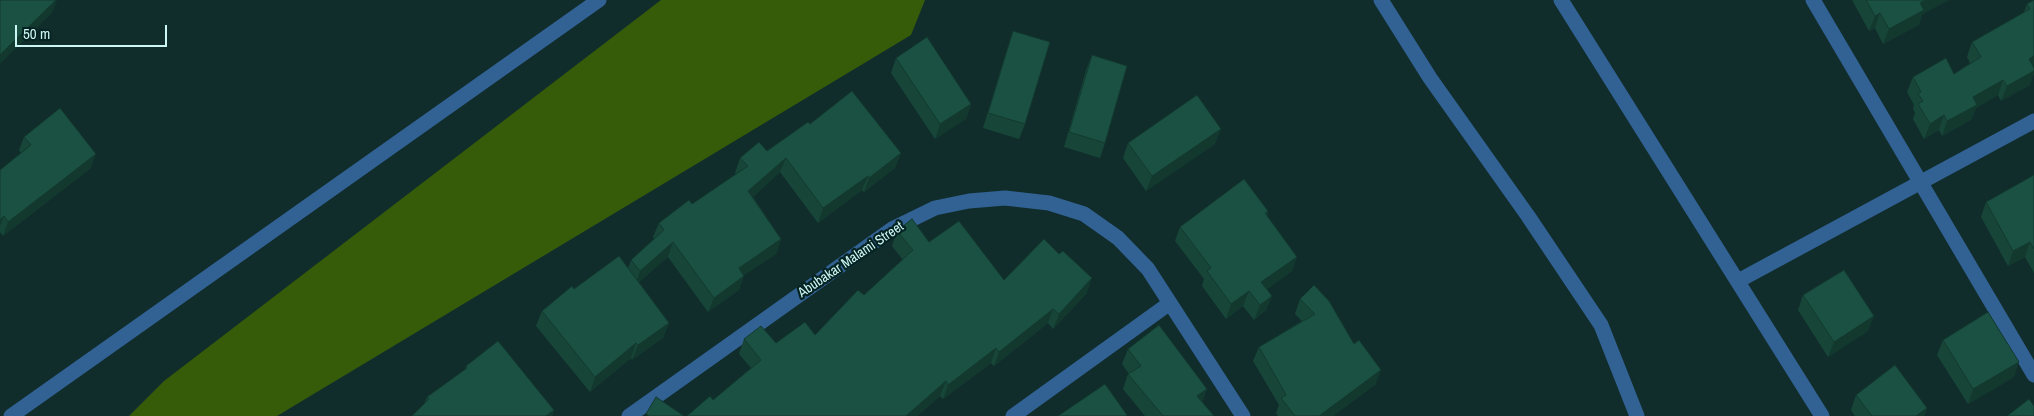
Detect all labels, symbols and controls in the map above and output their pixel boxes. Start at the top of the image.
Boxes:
scale bar [18,15,170,47]
text: 50 m [23,23,50,44]
street label: Abubakar Malami Street [795,218,907,302]

